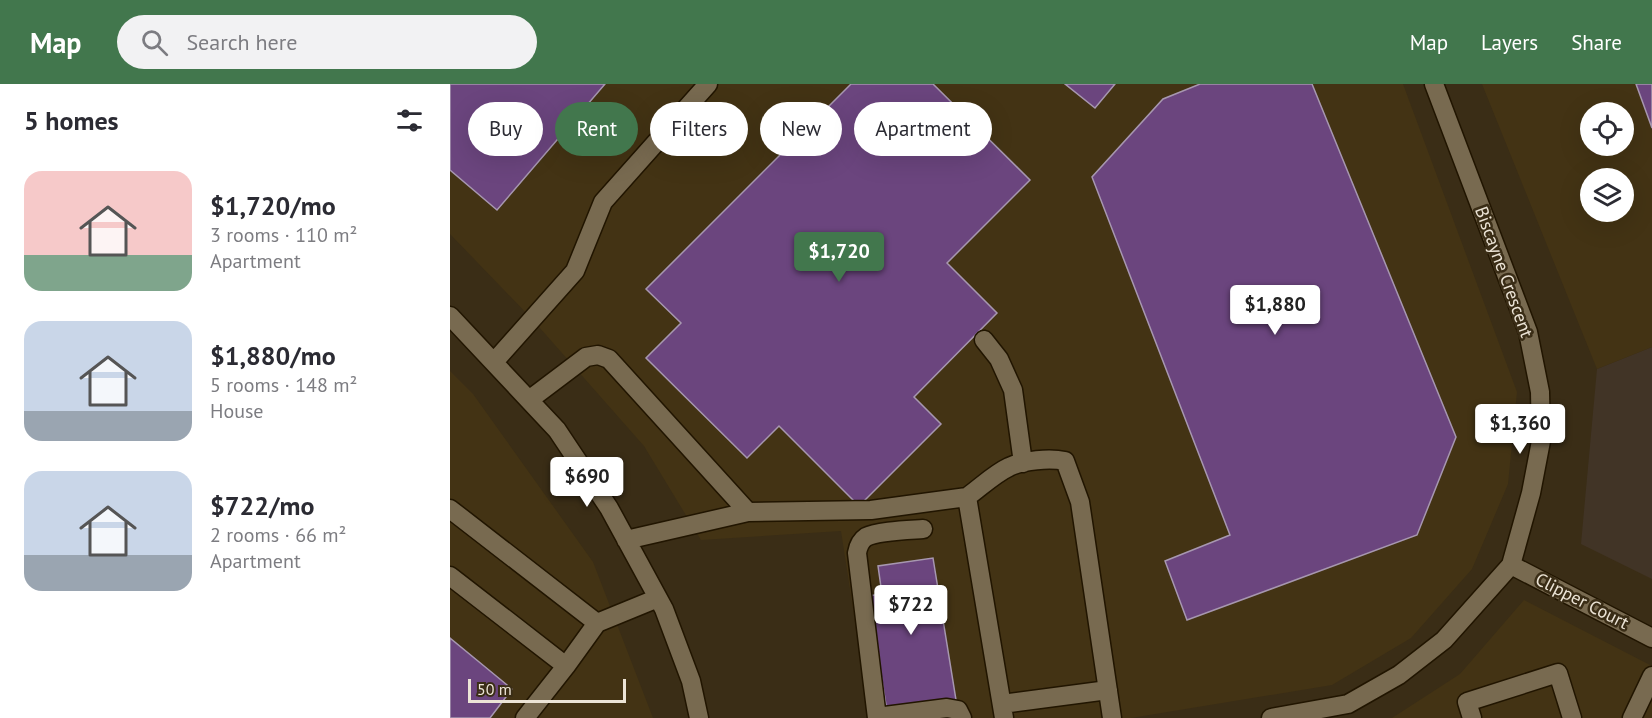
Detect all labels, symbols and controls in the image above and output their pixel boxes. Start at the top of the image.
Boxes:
search box [117,15,537,69]
text: Map [30,24,81,61]
icon: search [138,26,171,59]
text: Search here [186,28,297,56]
text: Map [1410,29,1448,56]
text: Layers [1481,29,1538,56]
text: Share [1571,29,1622,56]
chip: Buy [468,102,543,156]
chip: Rent [555,102,638,156]
chip: Filters [650,102,748,156]
chip: New [760,102,842,156]
chip: Apartment [854,102,992,156]
map controls [1580,102,1634,222]
button: locate [1580,102,1634,156]
text: 5 homes [24,104,119,137]
icon: filters [393,104,426,137]
button: layers [1580,168,1634,222]
text: $1,720/mo [210,189,336,222]
icon: home [72,195,144,267]
street label: Biscayne Crescent [1470,203,1539,340]
text: 3 rooms · 110 m² [210,222,357,248]
pin: $1,720 [790,232,888,283]
text: $1,720 [808,238,870,264]
text: Apartment [210,248,301,274]
pin: $1,880 [1226,285,1324,336]
text: $1,880 [1244,291,1306,317]
text: $1,880/mo [210,339,336,372]
icon: home [72,345,144,417]
text: 5 rooms · 148 m² [210,372,357,398]
text: House [210,398,264,424]
pin: $1,360 [1471,404,1569,455]
text: $1,360 [1489,410,1551,436]
pin: $690 [551,457,623,508]
text: $690 [564,463,610,489]
text: $722/mo [210,489,314,522]
icon: home [72,495,144,567]
text: 2 rooms · 66 m² [210,522,346,548]
text: Apartment [210,548,301,574]
street label: Clipper Court [1532,567,1633,634]
pin: $722 [875,585,947,636]
text: $722 [888,591,934,617]
scale bar [468,676,626,704]
text: 50 m [477,679,512,699]

